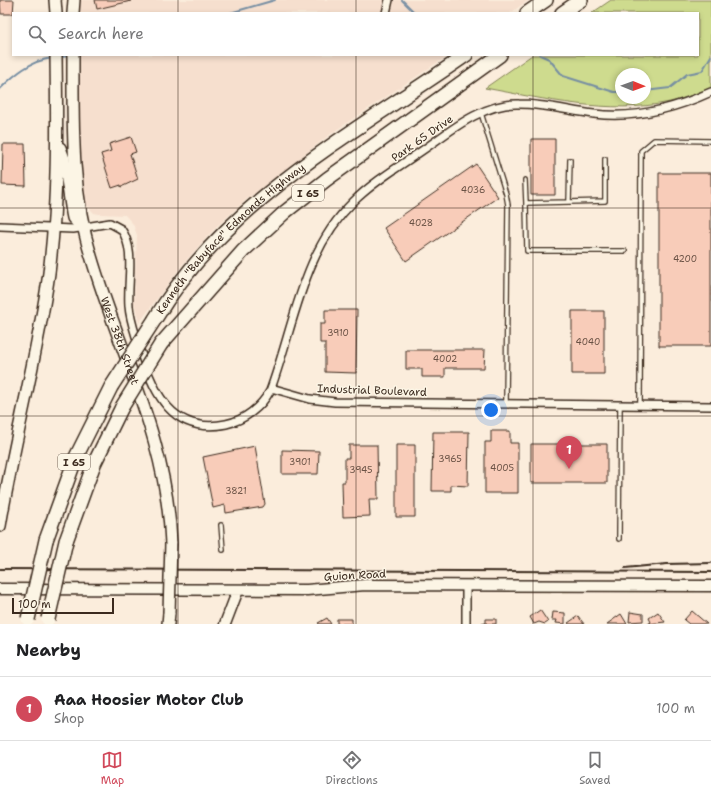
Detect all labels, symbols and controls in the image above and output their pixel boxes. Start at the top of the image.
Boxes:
search box [12,12,699,56]
icon: search [26,23,48,45]
text: Search here [58,24,144,44]
north arrow [615,68,651,104]
street label: Park 65 Drive [388,112,456,165]
street label: Kenneth "Babyface" Edmonds Highway [153,160,308,317]
house number: 4036 [461,184,485,196]
road number: I 65 [292,185,324,201]
house number: 4028 [409,217,433,229]
house number: 4200 [673,253,697,265]
street label: West 38th Street [97,295,143,387]
house number: 3910 [327,327,349,339]
house number: 4040 [576,336,600,348]
house number: 4002 [433,353,457,365]
street label: Industrial Boulevard [317,381,427,400]
your location [481,400,501,420]
pin: 1 [556,436,582,469]
house number: 3965 [438,453,462,465]
road number: I 65 [58,454,90,470]
house number: 3901 [289,456,311,468]
house number: 4005 [490,462,514,474]
house number: 3945 [349,464,373,476]
house number: 3821 [225,485,247,497]
street label: Guion Road [324,566,387,585]
scale bar [12,596,114,615]
text: 100 m [18,597,51,612]
text: Nearby [16,639,81,661]
text: Aaa Hoosier Motor Club [54,690,244,710]
text: 1 [26,700,32,717]
text: 100 m [656,700,695,717]
text: Shop [54,710,84,727]
tab: Map [101,749,124,788]
tab: Directions [325,749,378,788]
tab: Saved [579,749,610,788]

